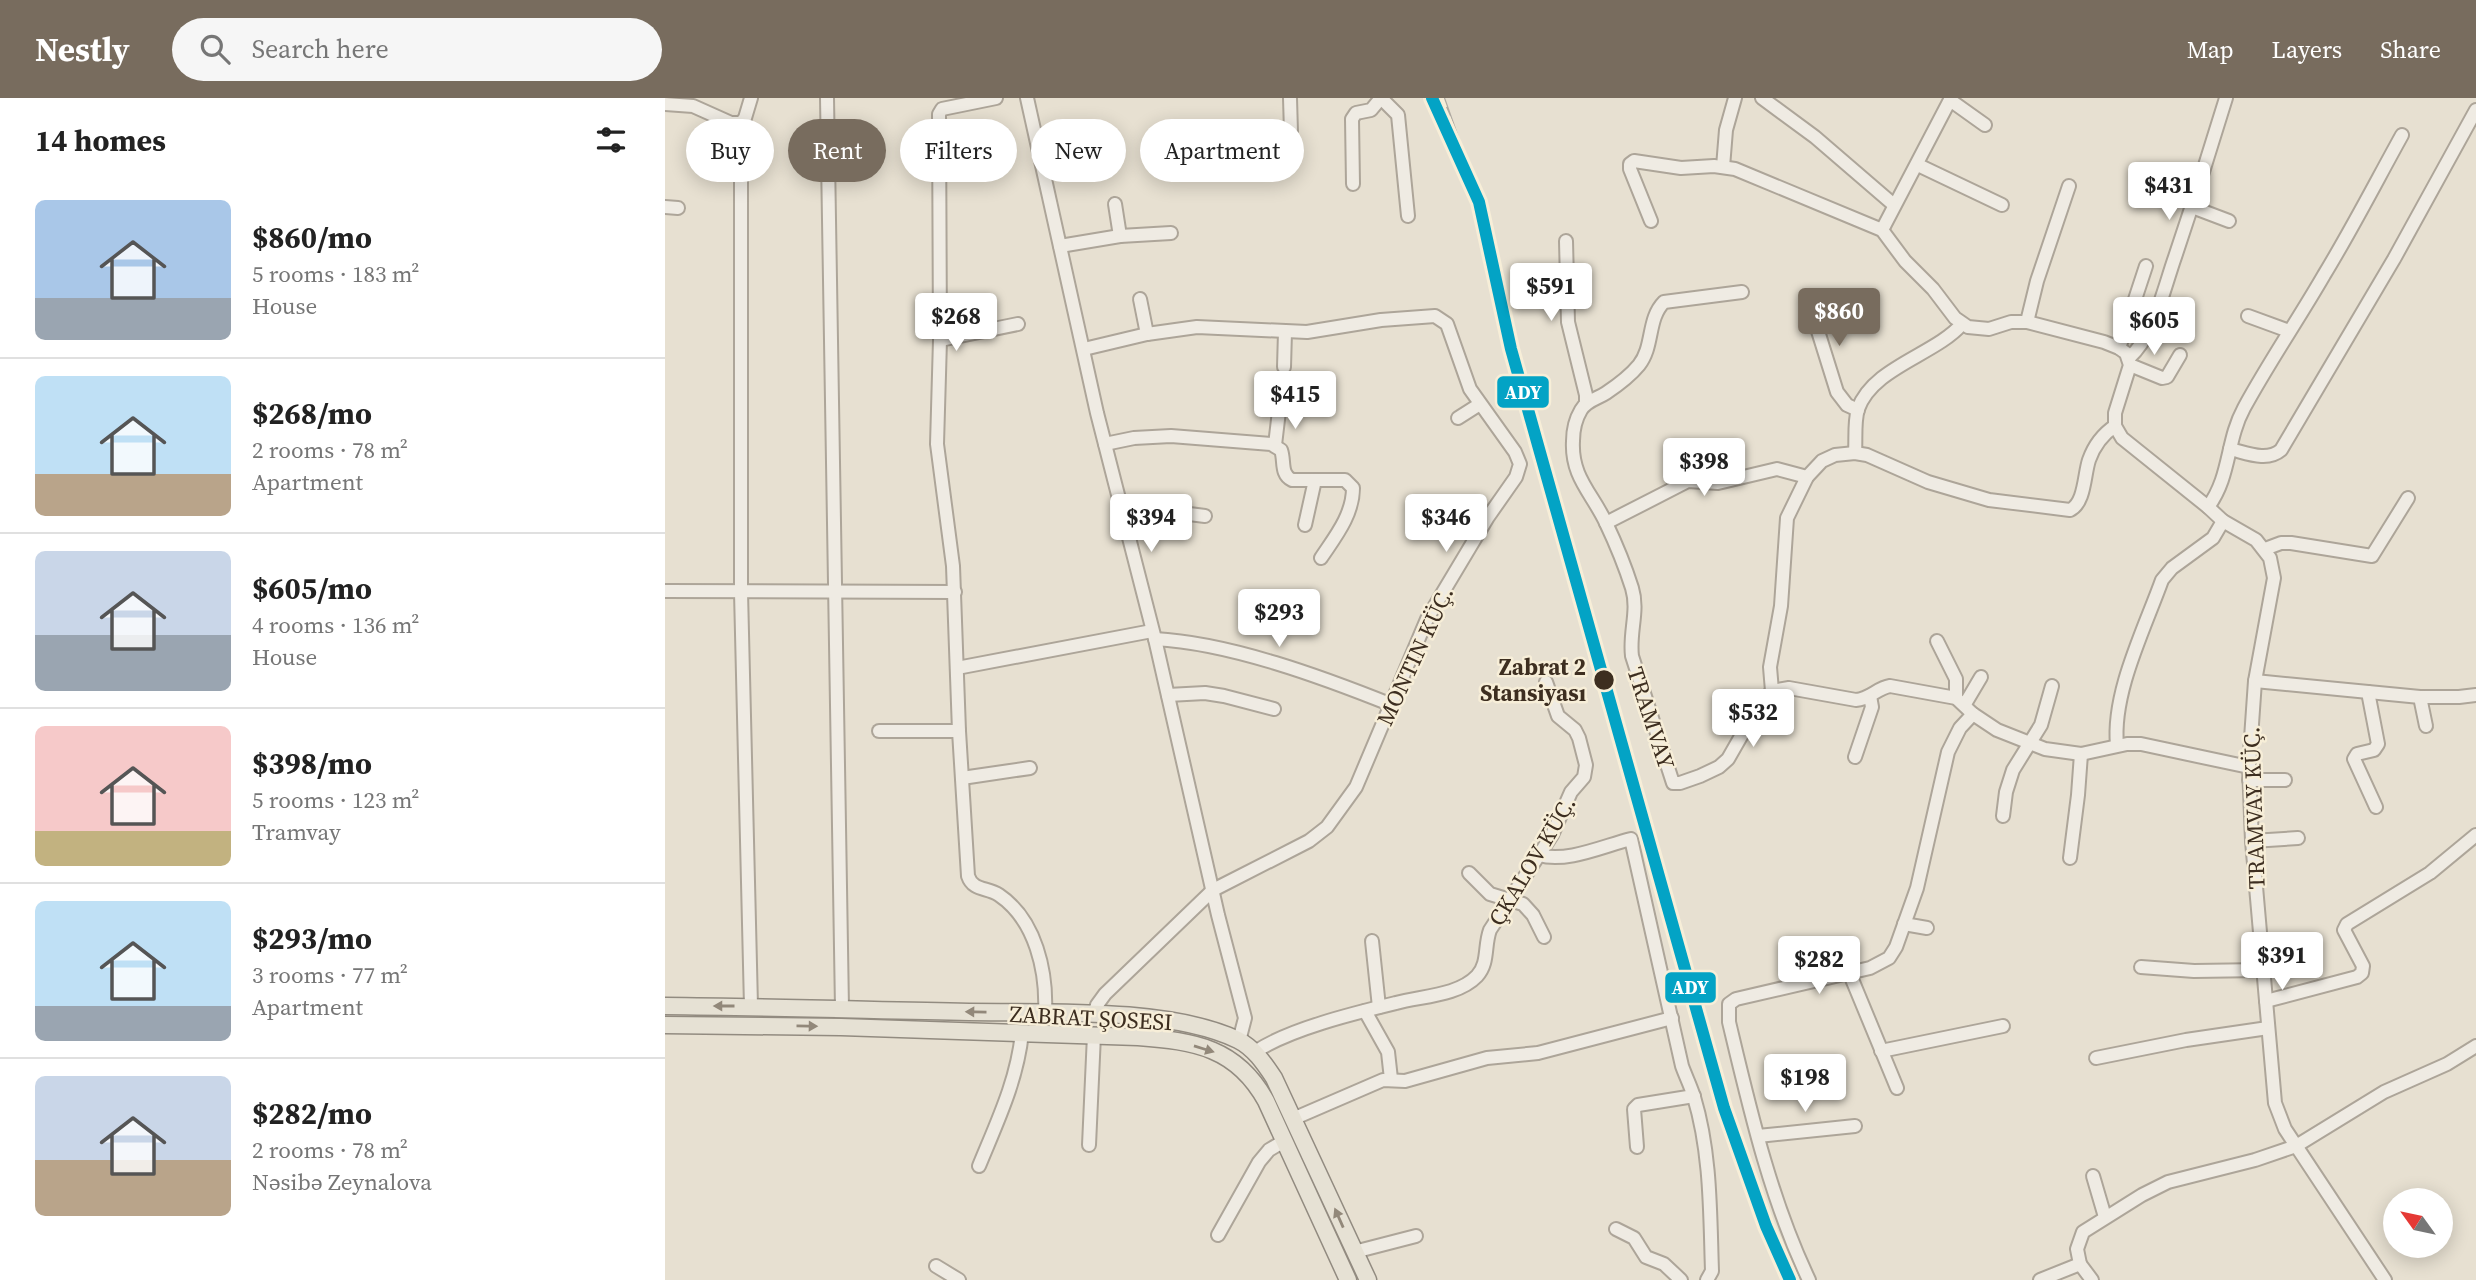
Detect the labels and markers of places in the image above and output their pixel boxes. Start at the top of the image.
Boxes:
pin: $431 [2128,162,2210,222]
pin: $591 [1510,264,1592,323]
pin: $860 [1798,288,1880,348]
pin: $268 [915,294,997,353]
pin: $605 [2113,298,2195,357]
pin: $415 [1254,372,1336,431]
pin: $398 [1663,438,1745,498]
pin: $394 [1110,494,1192,554]
pin: $346 [1405,494,1487,554]
pin: $293 [1238,589,1320,649]
place label: Zabrat 2 Stansiyası [1480,651,1586,709]
marker: Zabrat 2 Stansiyası [1592,668,1616,692]
pin: $532 [1712,690,1794,749]
pin: $391 [2241,932,2323,992]
pin: $282 [1778,936,1860,996]
pin: $198 [1764,1054,1846,1114]

